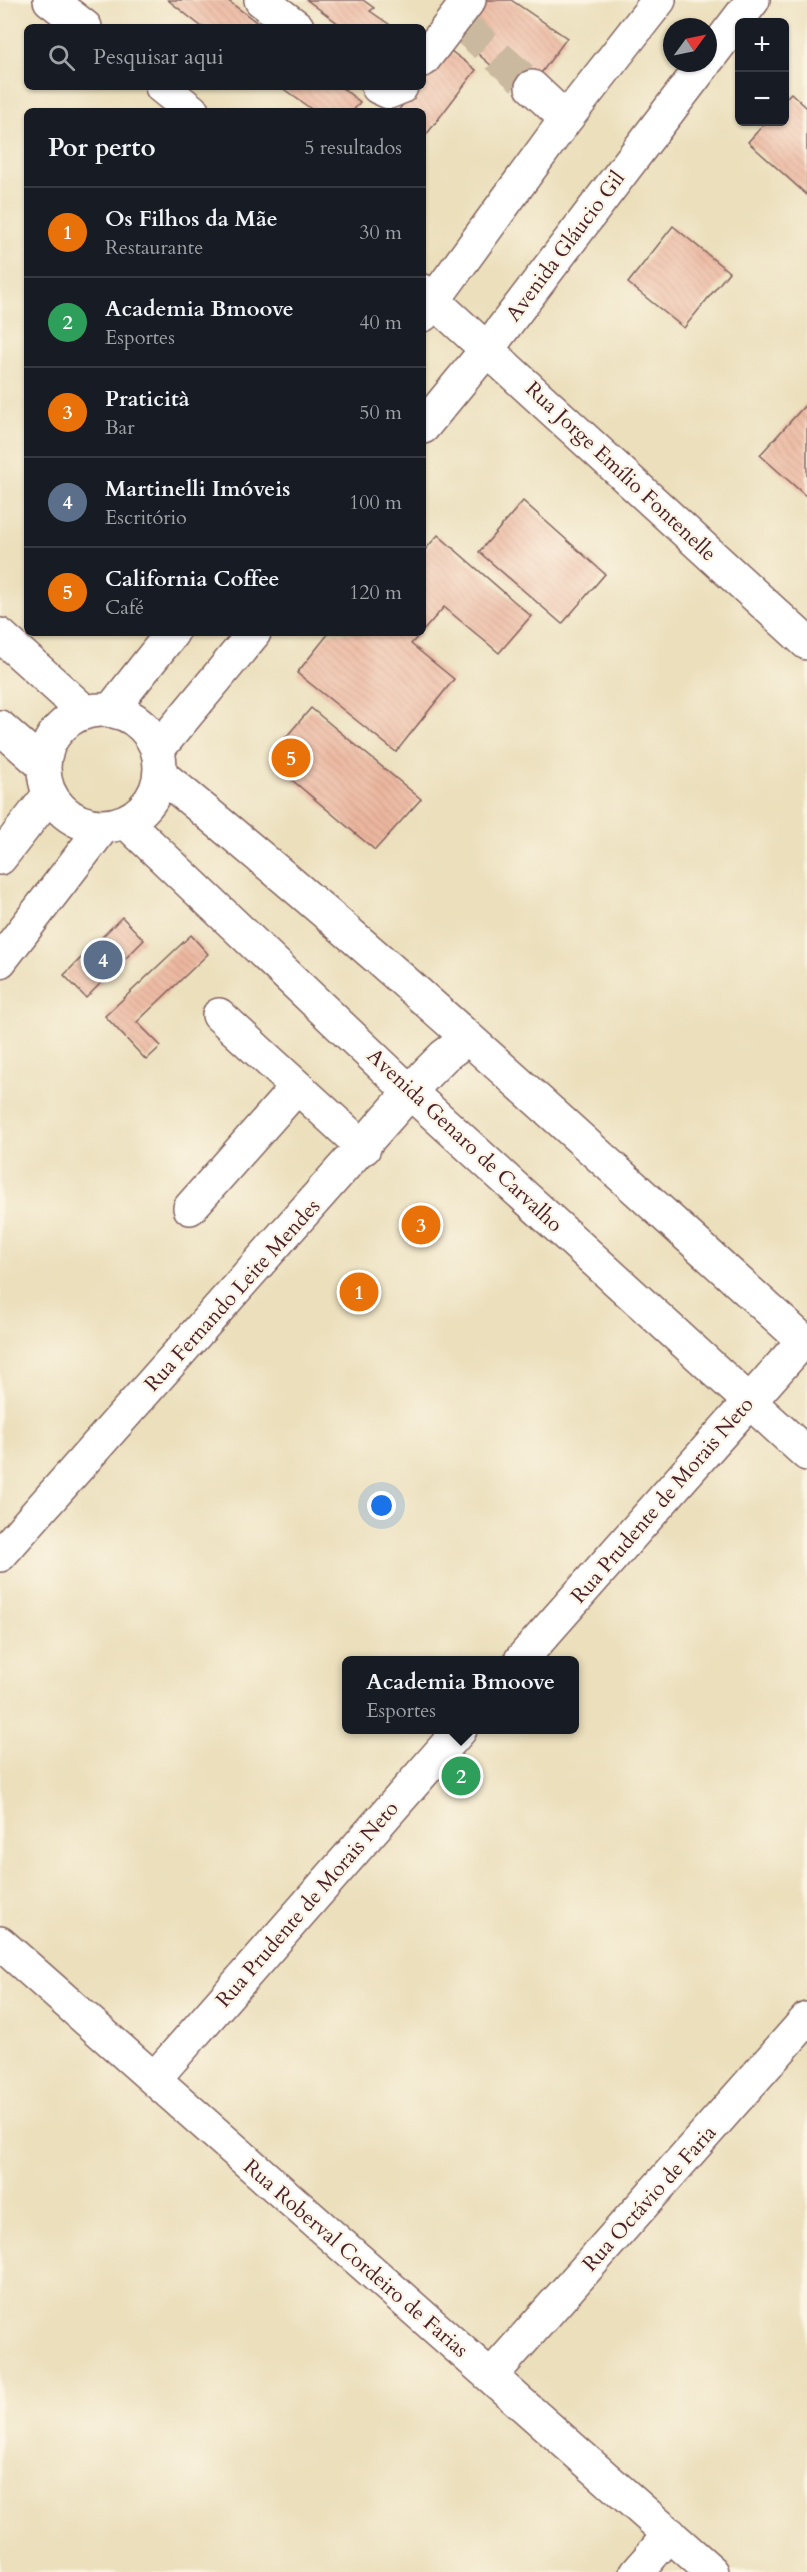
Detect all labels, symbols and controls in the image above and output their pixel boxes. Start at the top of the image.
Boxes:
north arrow [663,18,717,72]
map controls [735,18,789,126]
button: + [735,18,789,72]
search box [24,24,426,90]
icon: search [45,41,78,74]
text: Pesquisar aqui [93,42,224,72]
button: − [735,72,789,126]
text: Por perto [48,130,156,165]
text: 5 resultados [304,134,402,161]
street label: Avenida Gláucio Gil [499,165,632,328]
text: Os Filhos da Mãe [105,204,278,234]
text: 1 [62,219,73,246]
text: 30 m [359,219,402,246]
text: Restaurante [105,234,203,261]
text: Academia Bmoove [105,294,294,324]
text: 2 [62,309,73,336]
text: 40 m [359,309,402,336]
text: Esportes [105,324,175,351]
street label: Rua Jorge Emílio Fontenelle [519,375,723,568]
text: Praticità [105,384,190,414]
text: 3 [62,399,73,426]
text: 50 m [359,399,402,426]
text: Bar [105,414,135,441]
text: Martinelli Imóveis [105,474,290,504]
text: 4 [62,489,73,516]
text: 100 m [349,489,402,516]
text: Escritório [105,504,187,531]
text: California Coffee [105,564,279,594]
text: 5 [62,579,73,606]
text: 120 m [349,579,402,606]
text: Café [105,594,144,621]
pin: 5 [272,736,310,780]
pin: 4 [84,938,122,982]
street label: Avenida Genaro de Carvalho [361,1042,569,1239]
street label: Rua Fernando Leite Mendes [138,1193,327,1398]
pin: 3 [402,1202,440,1248]
pin: 1 [340,1270,378,1314]
street label: Rua Prudente de Morais Neto [564,1391,760,1610]
your location [367,1491,396,1520]
popup [342,1656,579,1734]
text: Academia Bmoove [366,1667,555,1697]
text: Esportes [366,1697,436,1724]
pin: 2 [442,1754,480,1798]
street label: Rua Prudente de Morais Neto [209,1795,405,2014]
street label: Rua Octávio de Faria [576,2119,723,2278]
street label: Rua Roberval Cordeiro de Farias [237,2153,474,2364]

